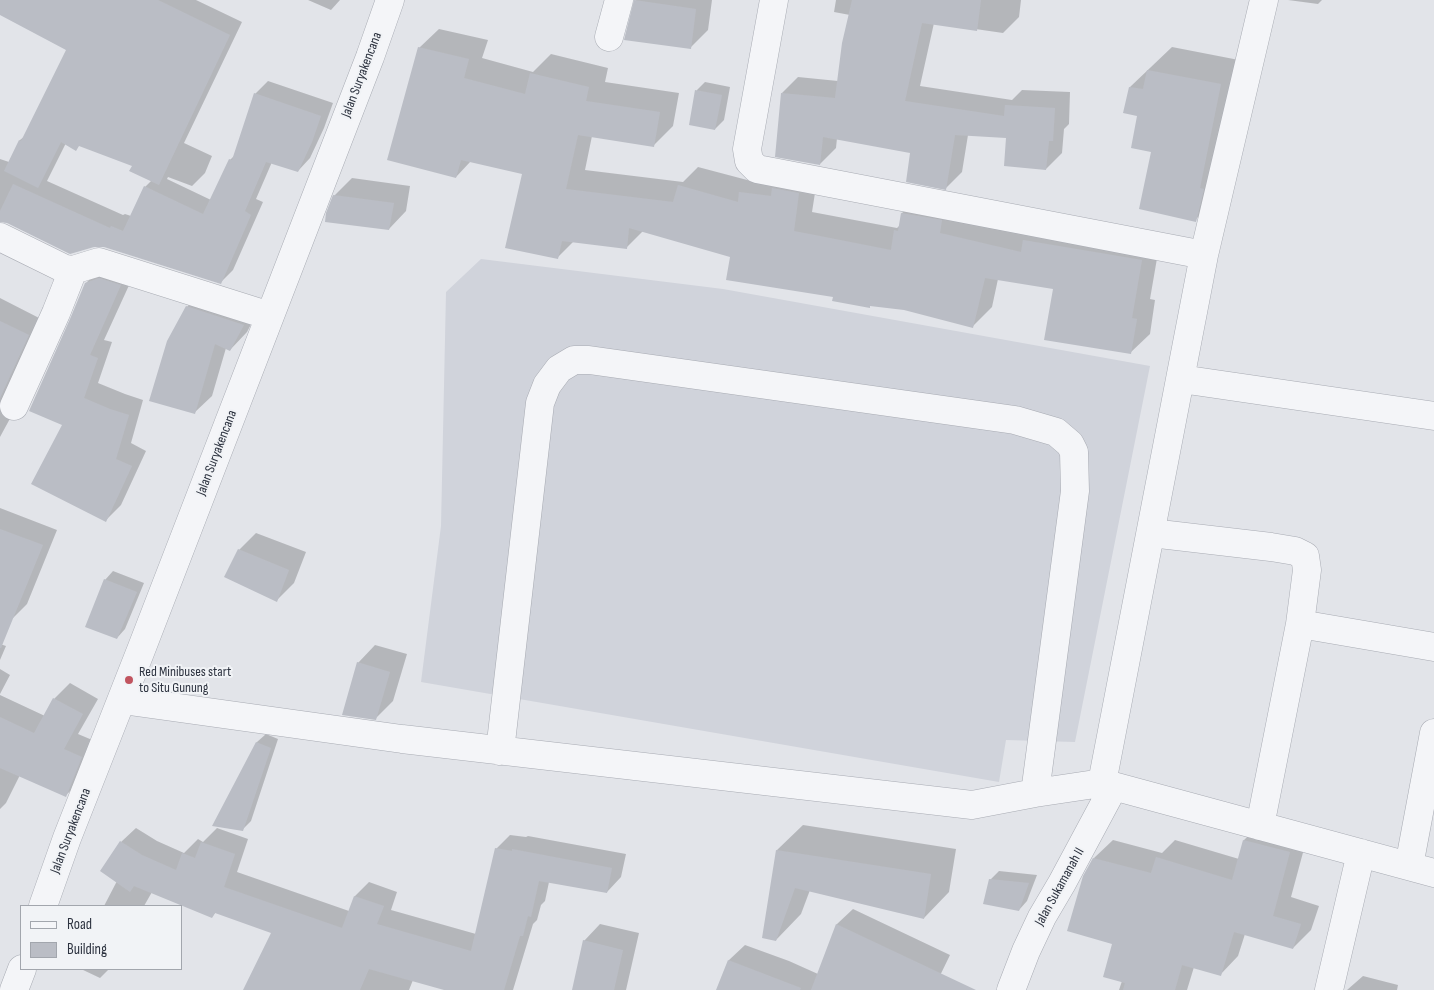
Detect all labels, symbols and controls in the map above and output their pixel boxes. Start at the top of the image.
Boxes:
street label: Jalan Suryakencana [338,30,386,120]
street label: Jalan Suryakencana [193,408,241,498]
place label: Red Minibuses start to Situ Gunung [139,664,231,696]
marker: Red Minibuses start to Situ Gunung [123,674,135,686]
street label: Jalan Suryakencana [47,786,95,876]
street label: Jalan Sukamanah II [1032,845,1088,929]
legend [20,905,182,970]
text: Road [67,915,92,934]
text: Building [67,940,107,959]

